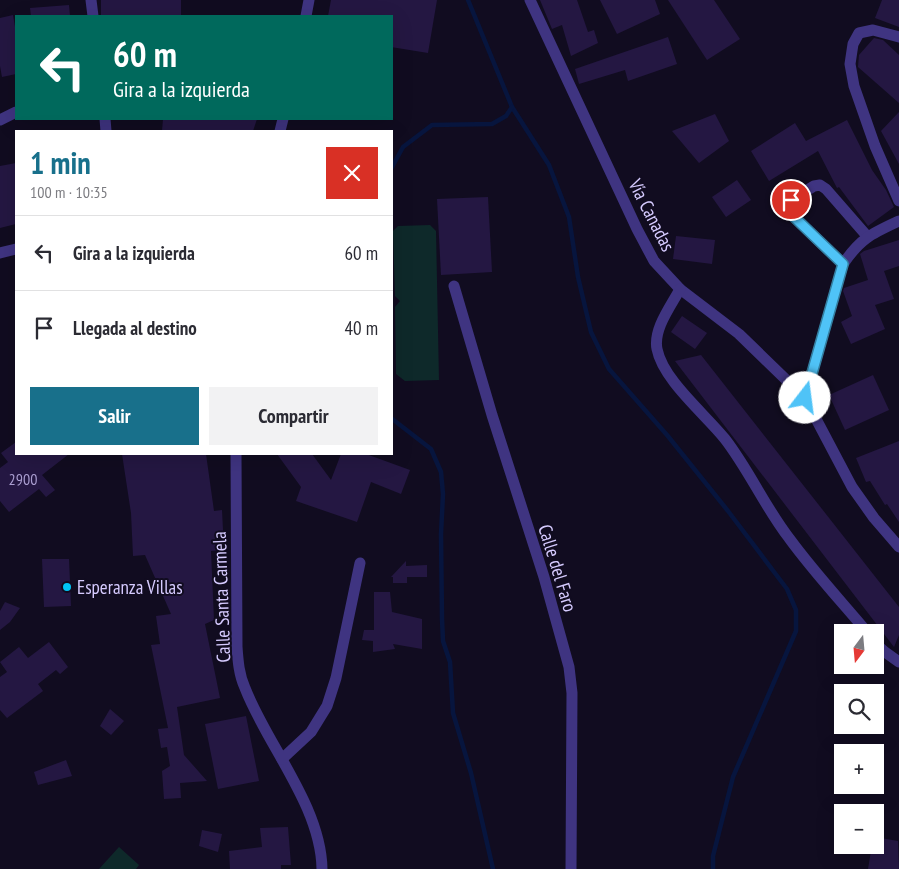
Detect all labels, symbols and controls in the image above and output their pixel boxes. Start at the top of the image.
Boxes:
text: 60 m [113,31,177,77]
icon: left [30,35,95,100]
text: Gira a la izquierda [113,75,250,103]
text: 1 min [30,143,91,182]
button: close [326,147,378,199]
street label: Vía Canadas [623,174,680,255]
pin [770,179,812,221]
text: 100 m · 10:35 [30,182,108,202]
icon: arrive [777,186,805,214]
icon: left [30,239,58,267]
text: Gira a la izquierda [73,241,195,265]
text: 60 m [345,241,378,265]
icon: arrive [30,314,58,342]
text: Llegada al destino [73,316,197,340]
text: 40 m [345,316,378,340]
position arrow [778,371,830,423]
button: Salir [30,387,199,445]
button: Compartir [209,387,378,445]
house number: 2900 [9,469,37,489]
street label: Calle del Faro [533,521,583,615]
street label: Calle Santa Carmela [207,531,235,663]
place label: Esperanza Villas [77,575,183,599]
marker: Esperanza Villas [61,581,73,593]
north arrow [834,624,884,674]
map controls [834,624,884,854]
button: search [834,684,884,734]
button: + [834,744,884,794]
button: − [834,804,884,854]

